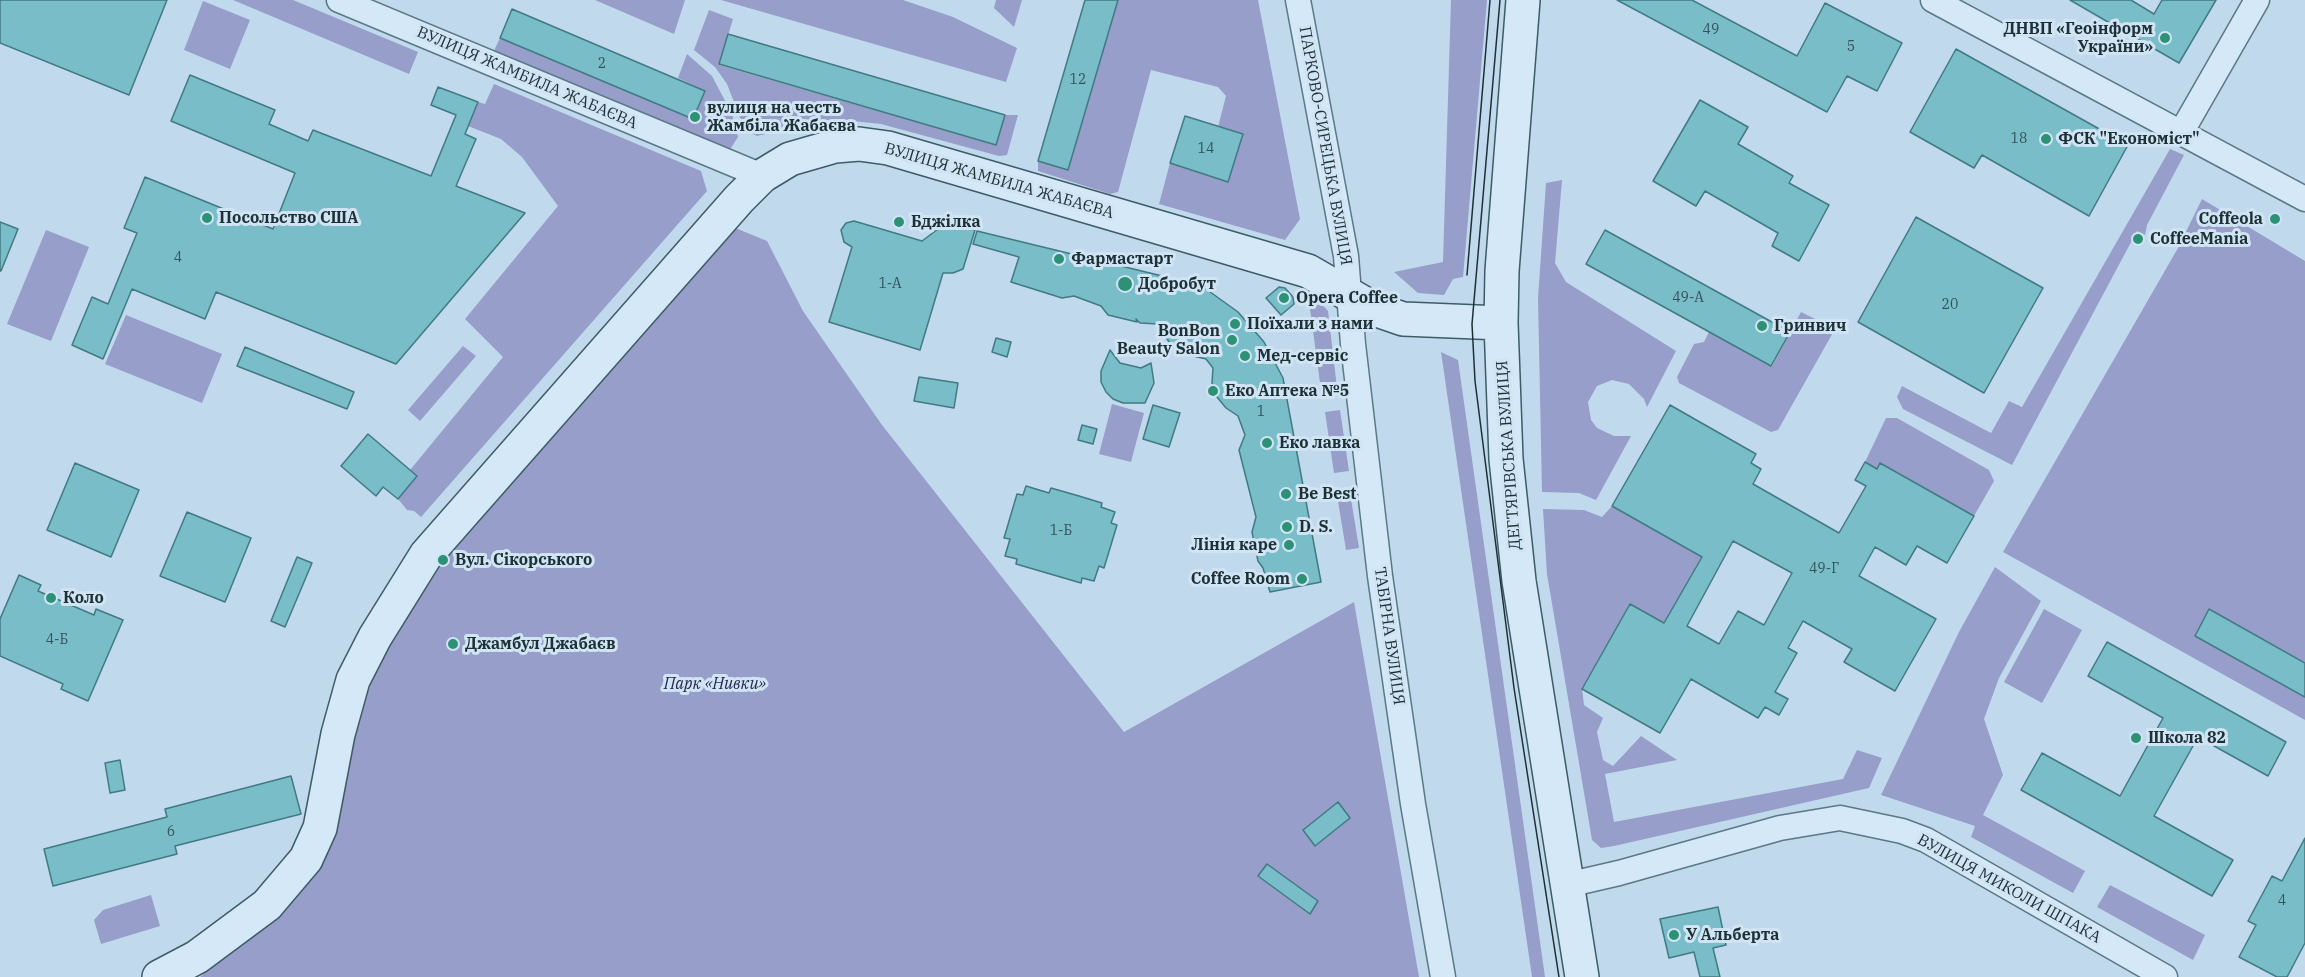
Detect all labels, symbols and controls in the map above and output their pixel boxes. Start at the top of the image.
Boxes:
place label: ДНВП «Геоінформ України» [2003,19,2153,57]
house number: 49 [1703,22,1719,38]
street label: ВУЛИЦЯ ЖАМБИЛА ЖАБАЄВА [414,23,640,133]
street label: ПАРКОВО-СИРЕЦЬКА ВУЛИЦЯ [1295,25,1355,267]
marker: ДНВП «Геоінформ України» [2158,31,2172,45]
house number: 5 [1847,39,1855,55]
house number: 2 [598,56,606,72]
house number: 12 [1070,72,1086,88]
place label: вулиця на честь Жамбіла Жабаєва [707,98,856,136]
marker: вулиця на честь Жамбіла Жабаєва [688,110,702,124]
place label: ФСК "Економіст" [2058,129,2200,149]
house number: 18 [2011,131,2027,147]
marker: ФСК "Економіст" [2039,132,2053,146]
street label: ВУЛИЦЯ ЖАМБИЛА ЖАБАЄВА [882,139,1116,223]
house number: 14 [1198,141,1214,157]
place label: Посольство США [219,208,358,228]
place label: Coffeola [2199,209,2263,229]
marker: Посольство США [200,211,214,225]
place label: Бджілка [911,212,981,232]
marker: Coffeola [2268,212,2282,226]
marker: Бджілка [892,215,906,229]
place label: CoffeeMania [2150,229,2248,249]
marker: CoffeeMania [2131,232,2145,246]
place label: Фармастарт [1071,249,1173,269]
house number: 4 [174,250,182,266]
marker: Фармастарт [1052,252,1066,266]
place label: Добробут [1138,274,1216,294]
marker: Добробут [1116,275,1134,293]
house number: 1-А [878,276,902,292]
place label: Opera Coffee [1296,288,1398,308]
house number: 49-А [1672,290,1704,306]
marker: Opera Coffee [1277,291,1291,305]
house number: 20 [1942,297,1958,313]
place label: Поїхали з нами [1247,314,1374,334]
place label: Гринвич [1774,316,1846,336]
marker: Поїхали з нами [1228,317,1242,331]
marker: Гринвич [1755,319,1769,333]
place label: BonBon Beauty Salon [1117,321,1220,359]
marker: BonBon Beauty Salon [1225,333,1239,347]
place label: Мед-сервіс [1257,346,1348,366]
marker: Мед-сервіс [1238,349,1252,363]
street label: ДЕГТЯРІВСЬКА ВУЛИЦЯ [1493,360,1525,550]
place label: Еко Аптека №5 [1225,381,1349,401]
marker: Еко Аптека №5 [1206,384,1220,398]
house number: 1 [1257,404,1265,420]
place label: Еко лавка [1279,433,1360,453]
marker: Еко лавка [1260,436,1274,450]
place label: Be Best [1298,484,1356,504]
marker: Be Best [1279,487,1293,501]
place label: D. S. [1299,517,1333,537]
marker: D. S. [1280,520,1294,534]
house number: 1-Б [1050,523,1072,539]
place label: Лінія каре [1191,535,1277,555]
marker: Лінія каре [1282,538,1296,552]
place label: Вул. Сікорського [455,550,592,570]
marker: Вул. Сікорського [436,553,450,567]
house number: 49-Г [1809,561,1839,577]
street label: ТАБІРНА ВУЛИЦЯ [1370,566,1408,706]
place label: Coffee Room [1191,569,1290,589]
marker: Coffee Room [1295,572,1309,586]
place label: Коло [63,588,104,608]
marker: Коло [44,591,58,605]
house number: 4-Б [46,632,68,648]
place label: Джамбул Джабаєв [465,634,615,654]
marker: Джамбул Джабаєв [446,637,460,651]
park label: Парк «Нивки» [664,674,766,694]
place label: Школа 82 [2148,728,2226,748]
marker: Школа 82 [2129,731,2143,745]
house number: 6 [167,824,175,840]
street label: ВУЛИЦЯ МИКОЛИ ШПАКА [1914,830,2104,948]
house number: 4 [2278,893,2286,909]
place label: У Альберта [1686,925,1779,945]
marker: У Альберта [1667,928,1681,942]

